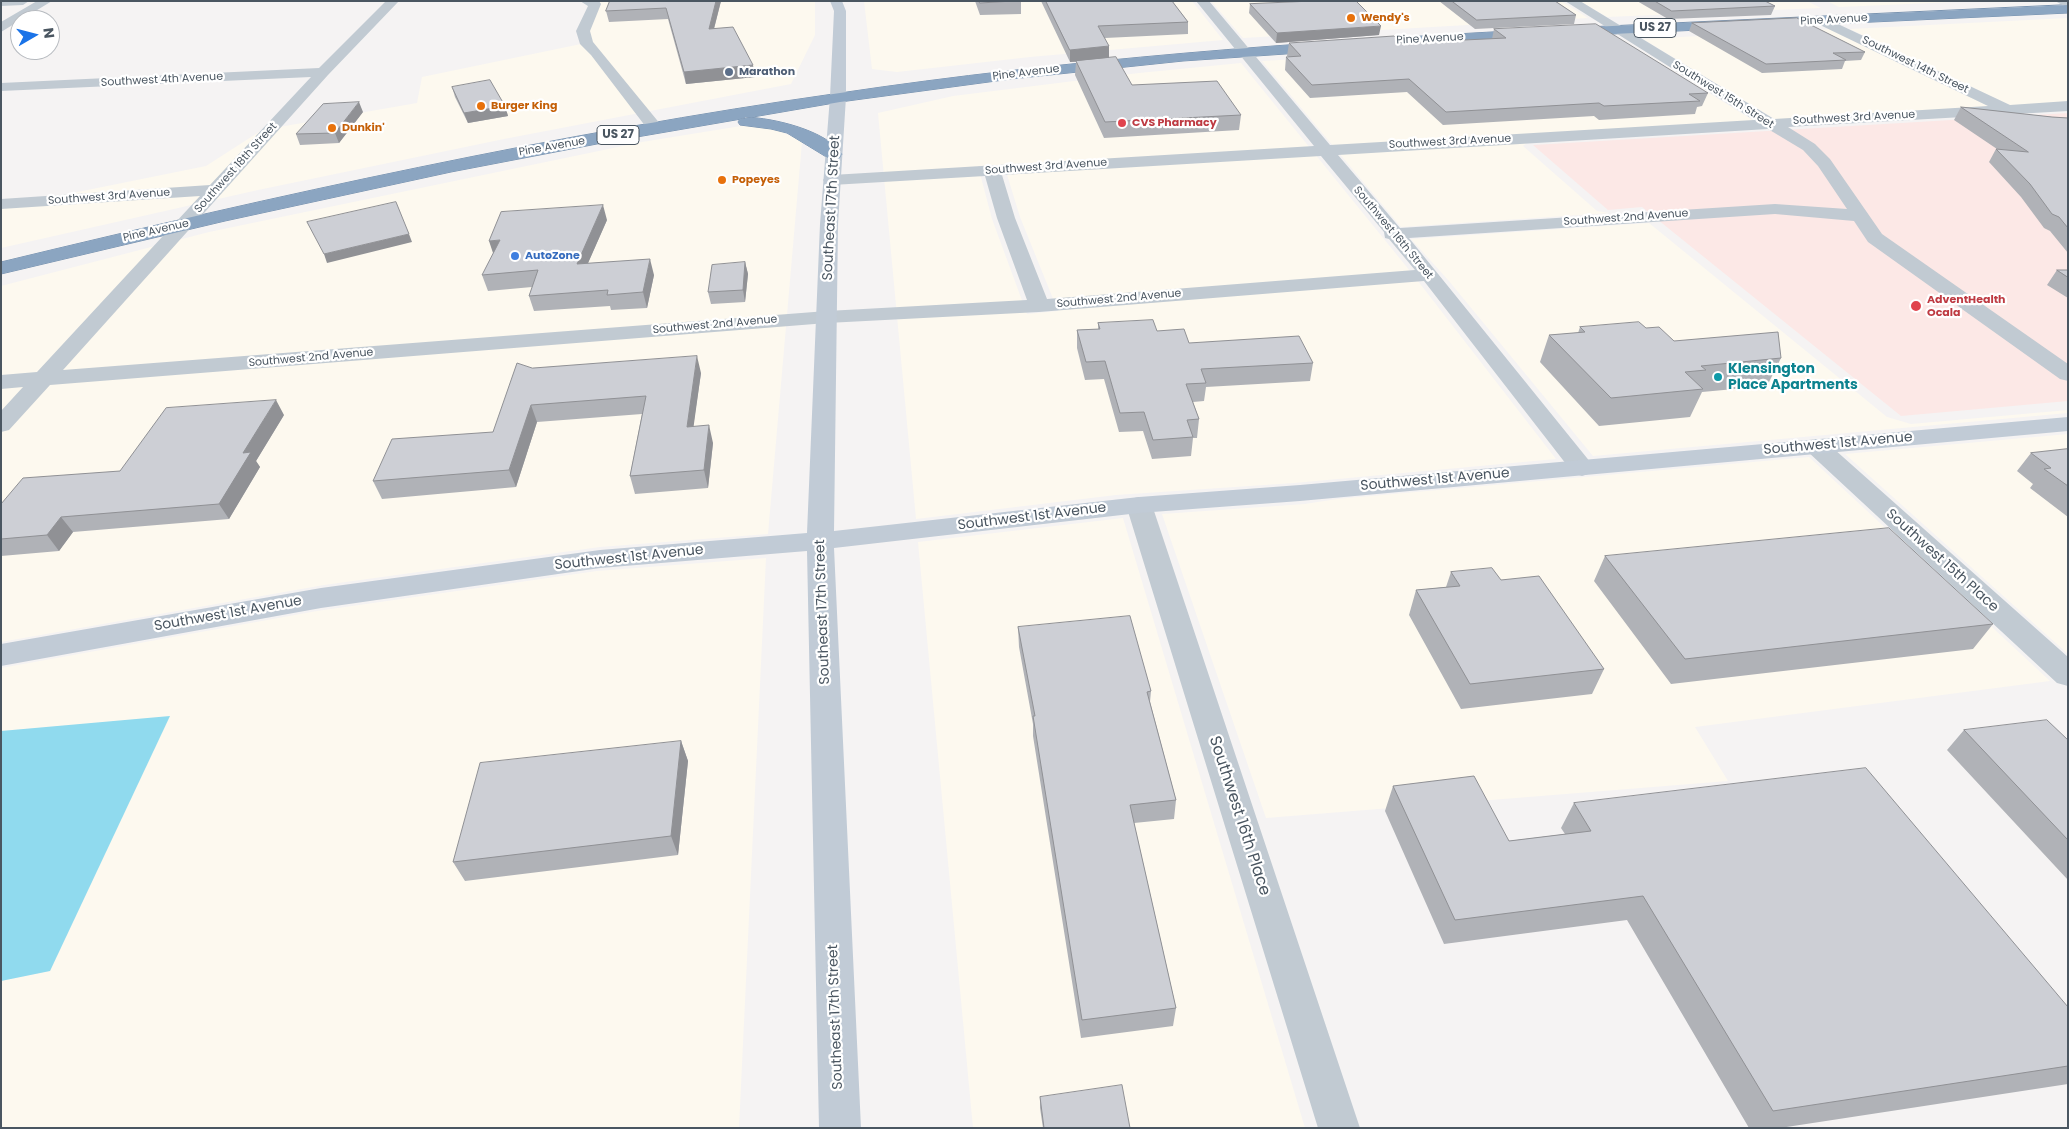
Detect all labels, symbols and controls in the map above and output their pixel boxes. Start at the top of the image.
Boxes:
north arrow [10,10,60,60]
place label: Wendy's [1361,11,1410,25]
marker: Wendy's [1345,12,1357,24]
street label: Pine Avenue [1800,12,1868,28]
road number: US 27 [1634,18,1676,38]
text: N [38,26,59,40]
street label: Pine Avenue [1396,31,1464,47]
street label: Southwest 14th Street [1860,33,1970,97]
street label: Southwest 15th Street [1670,58,1776,132]
street label: Pine Avenue [992,62,1060,84]
place label: Marathon [739,65,795,79]
marker: Marathon [723,66,735,78]
street label: Southwest 4th Avenue [101,70,223,90]
place label: Burger King [491,99,557,113]
marker: Burger King [475,100,487,112]
street label: Southwest 3rd Avenue [1793,108,1915,128]
place label: CVS Pharmacy [1132,116,1217,130]
marker: CVS Pharmacy [1116,117,1128,129]
street label: Southwest 18th Street [192,120,280,216]
place label: Dunkin' [342,121,385,135]
marker: Dunkin' [326,122,338,134]
road number: US 27 [597,126,639,144]
street label: Southwest 3rd Avenue [1389,132,1511,152]
street label: Pine Avenue [518,135,586,159]
street label: Southeast 17th Street [820,135,844,281]
street label: Southwest 3rd Avenue [985,156,1107,178]
place label: Popeyes [732,173,780,187]
marker: Popeyes [716,174,728,186]
street label: Southwest 16th Street [1350,184,1436,282]
street label: Southwest 3rd Avenue [48,186,170,208]
street label: Southwest 2nd Avenue [1563,207,1689,229]
street label: Pine Avenue [122,217,190,245]
place label: AutoZone [525,249,580,263]
marker: AutoZone [509,250,521,262]
street label: Southwest 2nd Avenue [1056,287,1182,311]
place label: AdventHealth Ocala [1927,293,2006,319]
marker: AdventHealth Ocala [1909,299,1923,313]
street label: Southwest 2nd Avenue [652,313,778,337]
street label: Southwest 2nd Avenue [248,346,374,370]
place label: KIensington Place Apartments [1728,361,1858,394]
marker: KIensington Place Apartments [1712,371,1724,383]
street label: Southwest 1st Avenue [1763,429,1913,459]
street label: Southwest 1st Avenue [1360,465,1510,495]
street label: Southwest 1st Avenue [957,500,1107,534]
street label: Southwest 15th Place [1882,506,2002,616]
street label: Southeast 17th Street [812,539,834,685]
street label: Southwest 1st Avenue [554,542,704,574]
street label: Southwest 1st Avenue [153,593,303,635]
street label: Southwest 16th Place [1204,734,1274,898]
street label: Southeast 17th Street [825,944,847,1090]

